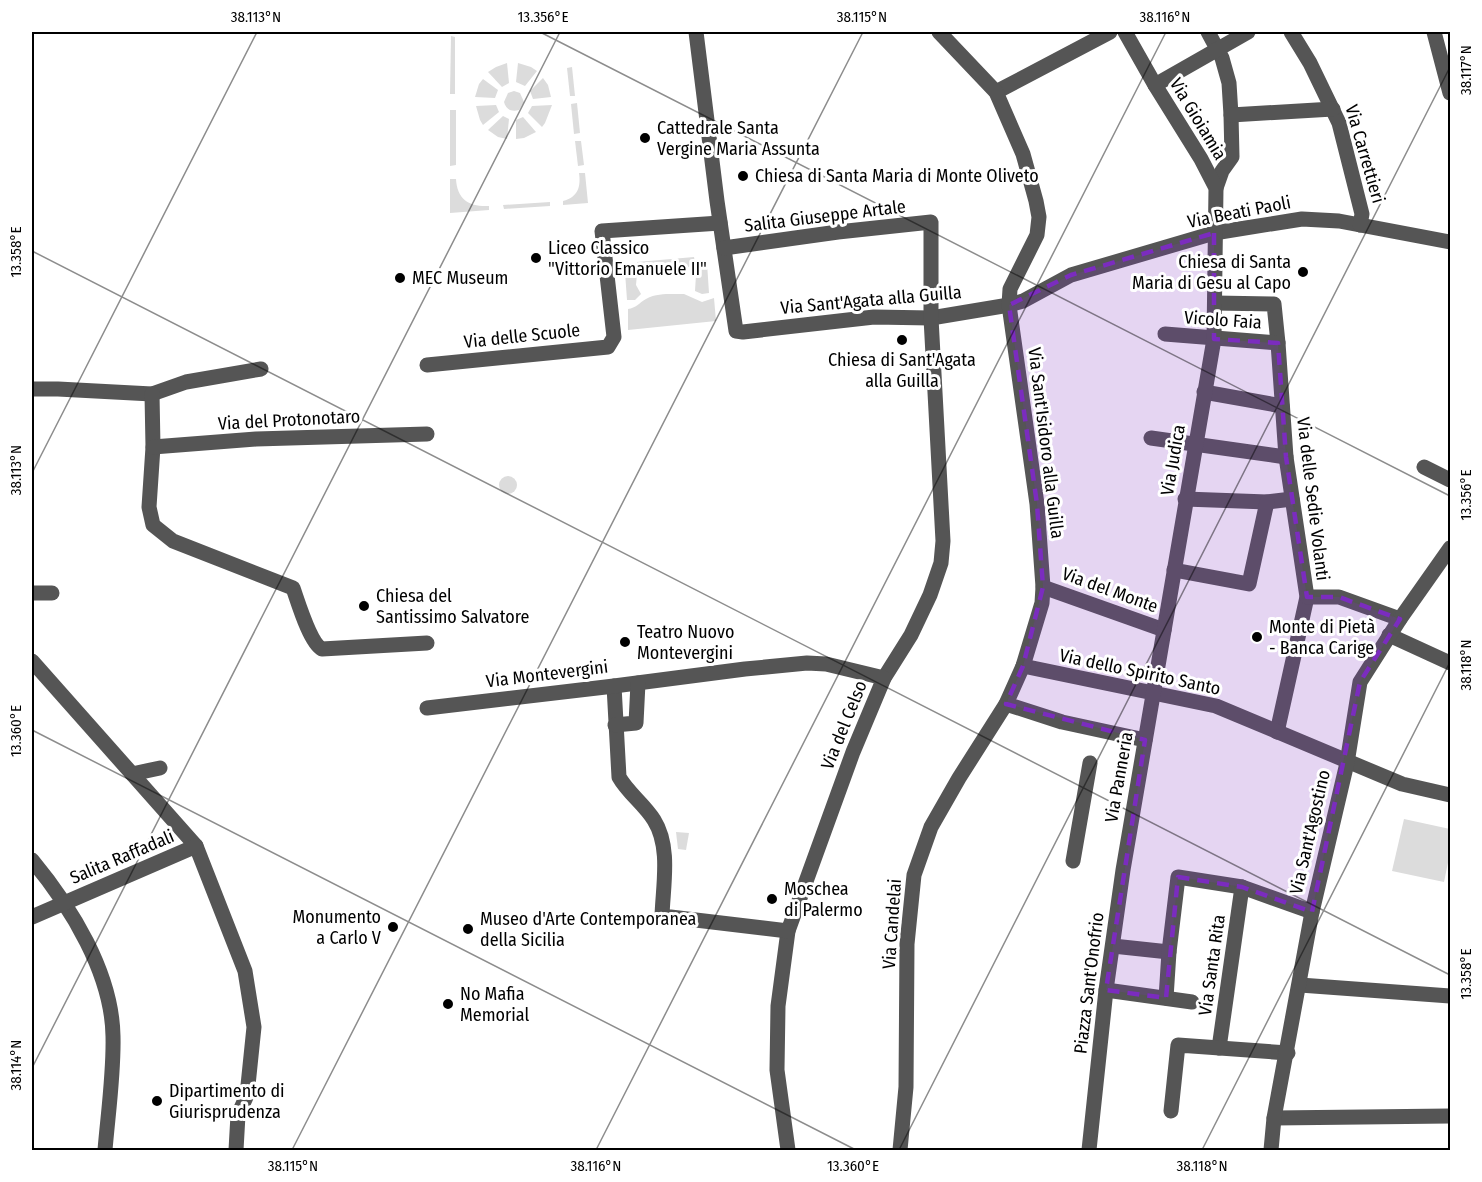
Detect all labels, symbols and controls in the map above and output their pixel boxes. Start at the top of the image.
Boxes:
text: 38.113°N [231,8,281,26]
text: 13.356°E [518,8,568,26]
text: 38.115°N [837,8,887,26]
text: 38.116°N [1140,8,1190,26]
text: 38.117°N [1457,45,1475,95]
street label: Via Gioiamia [1165,74,1231,164]
street label: Via Carrettieri [1340,102,1390,206]
place label: Cattedrale Santa Vergine Maria Assunta [657,117,820,160]
marker: Cattedrale Santa Vergine Maria Assunta [638,131,652,145]
place label: Chiesa di Santa Maria di Monte Oliveto [755,165,1039,187]
marker: Chiesa di Santa Maria di Monte Oliveto [736,169,750,183]
street label: Via Beati Paoli [1185,191,1293,233]
street label: Salita Giuseppe Artale [743,195,907,237]
text: 13.358°E [7,226,25,278]
place label: Liceo Classico "Vittorio Emanuele II" [548,237,707,280]
marker: Liceo Classico "Vittorio Emanuele II" [529,251,543,265]
place label: Chiesa di Santa Maria di Gesu al Capo [1132,251,1291,294]
marker: Chiesa di Santa Maria di Gesu al Capo [1296,265,1310,279]
place label: MEC Museum [412,267,508,289]
marker: MEC Museum [393,271,407,285]
street label: Via Sant'Agata alla Guilla [780,281,963,319]
street label: Vicolo Faia [1183,306,1263,334]
street label: Via delle Scuole [463,319,581,353]
marker: Chiesa di Sant'Agata alla Guilla [895,333,909,347]
street label: Via Sant'Isidoro alla Guilla [1023,346,1069,540]
place label: Chiesa di Sant'Agata alla Guilla [828,349,976,392]
street label: Via del Protonotaro [217,405,361,435]
street label: Via delle Sedie Volanti [1292,416,1334,582]
street label: Via Judica [1156,423,1190,497]
text: 38.113°N [7,445,25,495]
text: 13.356°E [1457,470,1475,520]
street label: Via del Monte [1059,562,1161,618]
place label: Chiesa del Santissimo Salvatore [376,585,530,628]
marker: Chiesa del Santissimo Salvatore [357,599,371,613]
place label: Monte di Pietà - Banca Carige [1269,616,1376,659]
place label: Teatro Nuovo Montevergini [637,621,734,664]
marker: Monte di Pietà - Banca Carige [1250,630,1264,644]
marker: Teatro Nuovo Montevergini [618,635,632,649]
text: 38.118°N [1457,639,1475,691]
street label: Via dello Spirito Santo [1058,644,1222,700]
street label: Via Montevergini [485,656,609,692]
street label: Via del Celso [816,677,872,773]
text: 13.360°E [7,705,25,757]
street label: Via Panneria [1100,730,1138,824]
street label: Via Sant'Agostino [1285,768,1335,896]
street label: Salita Raffadali [67,825,177,889]
place label: Moschea di Palermo [784,878,863,921]
street label: Via Candelai [878,878,906,970]
marker: Moschea di Palermo [765,892,779,906]
place label: Monumento a Carlo V [293,906,382,949]
place label: Museo d'Arte Contemporanea della Sicilia [480,908,697,951]
street label: Piazza Sant'Onofrio [1069,911,1109,1055]
street label: Via Santa Rita [1194,913,1230,1017]
marker: Monumento a Carlo V [386,920,400,934]
marker: Museo d'Arte Contemporanea della Sicilia [461,922,475,936]
text: 13.358°E [1457,948,1475,1000]
place label: No Mafia Memorial [460,983,529,1026]
marker: No Mafia Memorial [441,997,455,1011]
text: 38.114°N [7,1040,25,1090]
place label: Dipartimento di Giurisprudenza [169,1080,285,1123]
marker: Dipartimento di Giurisprudenza [150,1094,164,1108]
text: 38.115°N [268,1157,318,1175]
text: 38.116°N [571,1157,621,1175]
text: 13.360°E [827,1157,879,1175]
text: 38.118°N [1176,1157,1228,1175]

